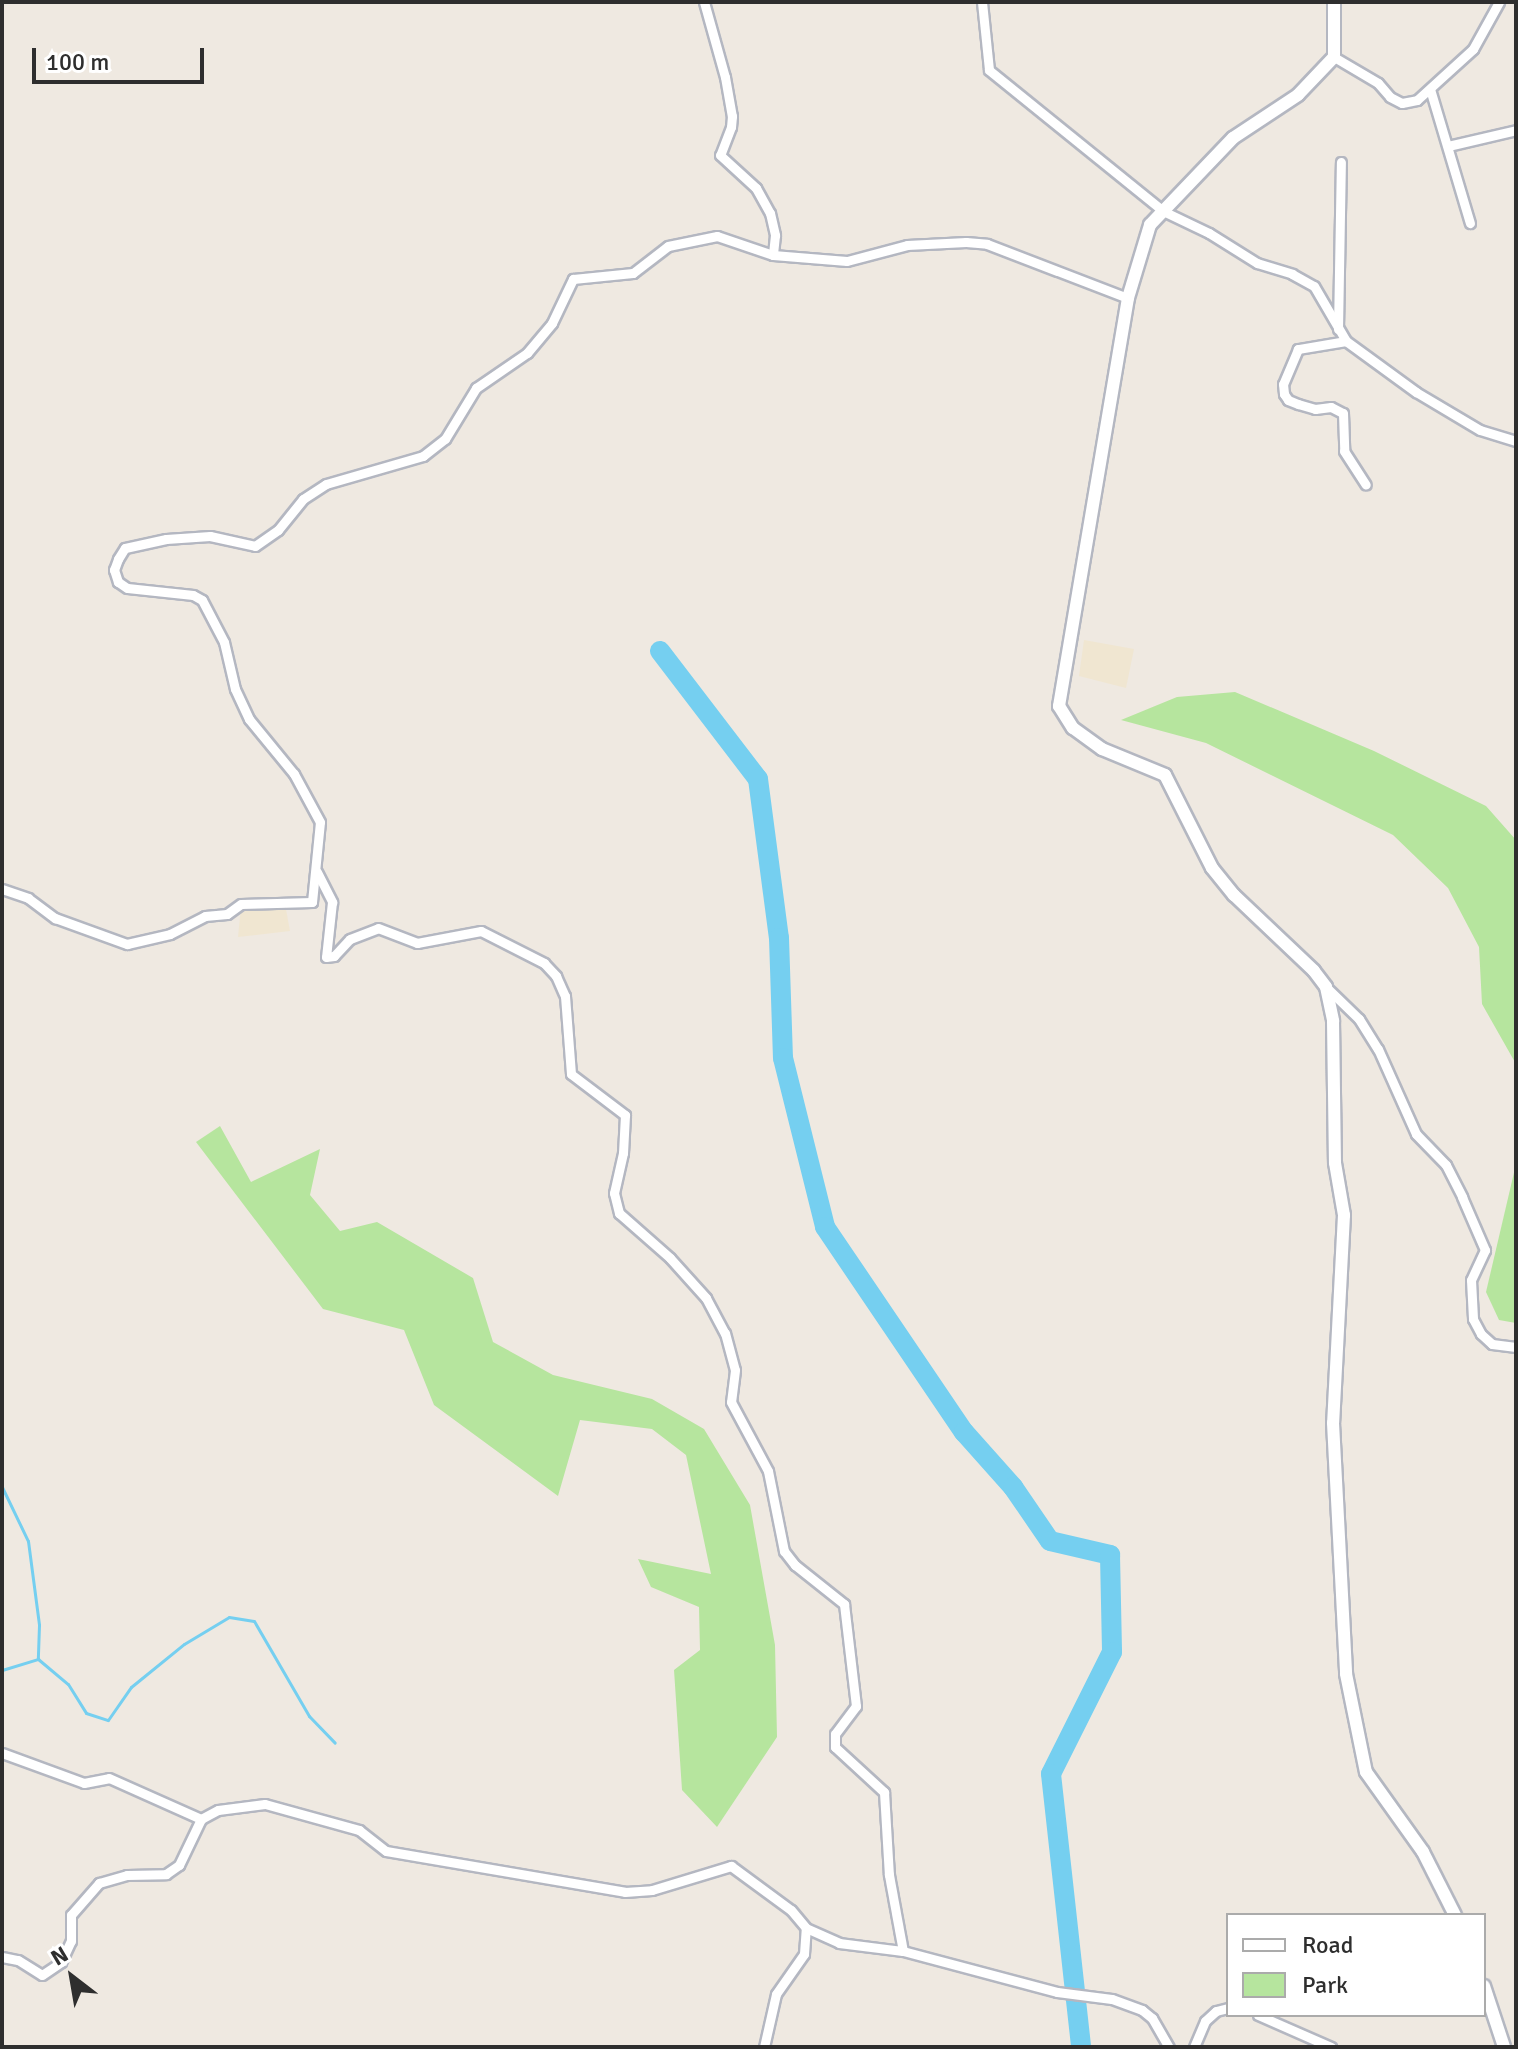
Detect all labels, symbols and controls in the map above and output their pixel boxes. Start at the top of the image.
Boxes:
scale bar [36,32,208,82]
text: 100 m [46,47,109,77]
legend [1226,1913,1486,2017]
text: Road [1302,1930,1353,1960]
north arrow [32,1937,112,2017]
text: N [46,1940,73,1972]
text: Park [1302,1970,1348,2000]

